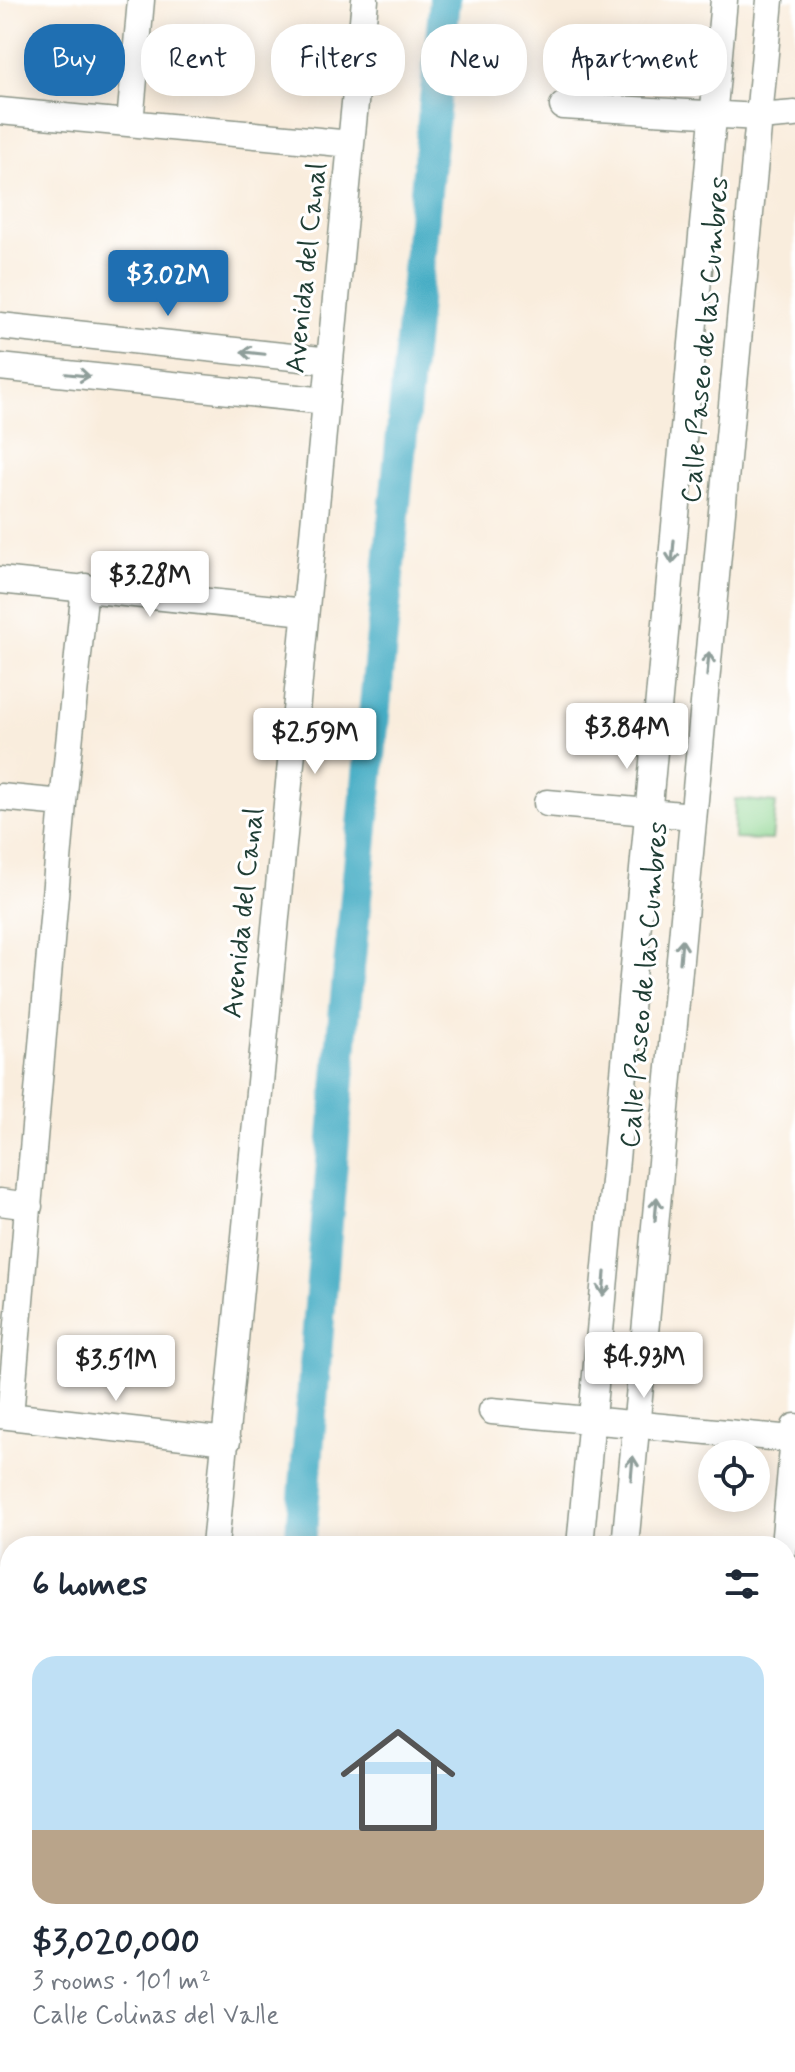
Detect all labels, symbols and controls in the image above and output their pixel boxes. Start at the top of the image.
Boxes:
chip: Buy [24,24,125,96]
chip: Rent [141,24,255,96]
chip: Filters [271,24,405,96]
chip: New [421,24,527,96]
chip: Apartment [543,24,727,96]
street label: Avenida del Canal [278,161,336,375]
street label: Calle Paseo de las Cumbres [673,175,739,505]
pin: $3.02M [103,250,233,318]
text: $3.02M [126,259,210,293]
one-way arrow [240,345,266,360]
one-way arrow [64,368,91,383]
one-way arrow [665,538,680,565]
pin: $3.28M [85,551,215,619]
text: $3.28M [109,560,191,594]
one-way arrow [700,651,715,678]
pin: $3.84M [562,703,692,771]
pin: $2.59M [250,708,380,776]
text: $3.84M [584,712,670,746]
text: $2.59M [271,717,359,751]
street label: Avenida del Canal [215,806,273,1020]
street label: Calle Paseo de las Cumbres [612,820,678,1150]
one-way arrow [673,938,688,965]
one-way arrow [649,1197,664,1223]
one-way arrow [597,1270,612,1297]
pin: $4.93M [579,1332,709,1400]
pin: $3.51M [51,1335,181,1403]
text: $4.93M [603,1341,685,1375]
text: $3.51M [75,1344,157,1378]
map controls [698,1440,770,1512]
button: locate [698,1440,770,1512]
one-way arrow [625,1455,640,1482]
text: 6 homes [32,1562,147,1607]
icon: filters [720,1562,764,1606]
icon: home [326,1708,470,1852]
text: $3,020,000 [32,1920,200,1965]
text: 3 rooms · 101 m² [32,1965,211,1999]
text: Calle Colinas del Valle [32,1999,279,2033]

